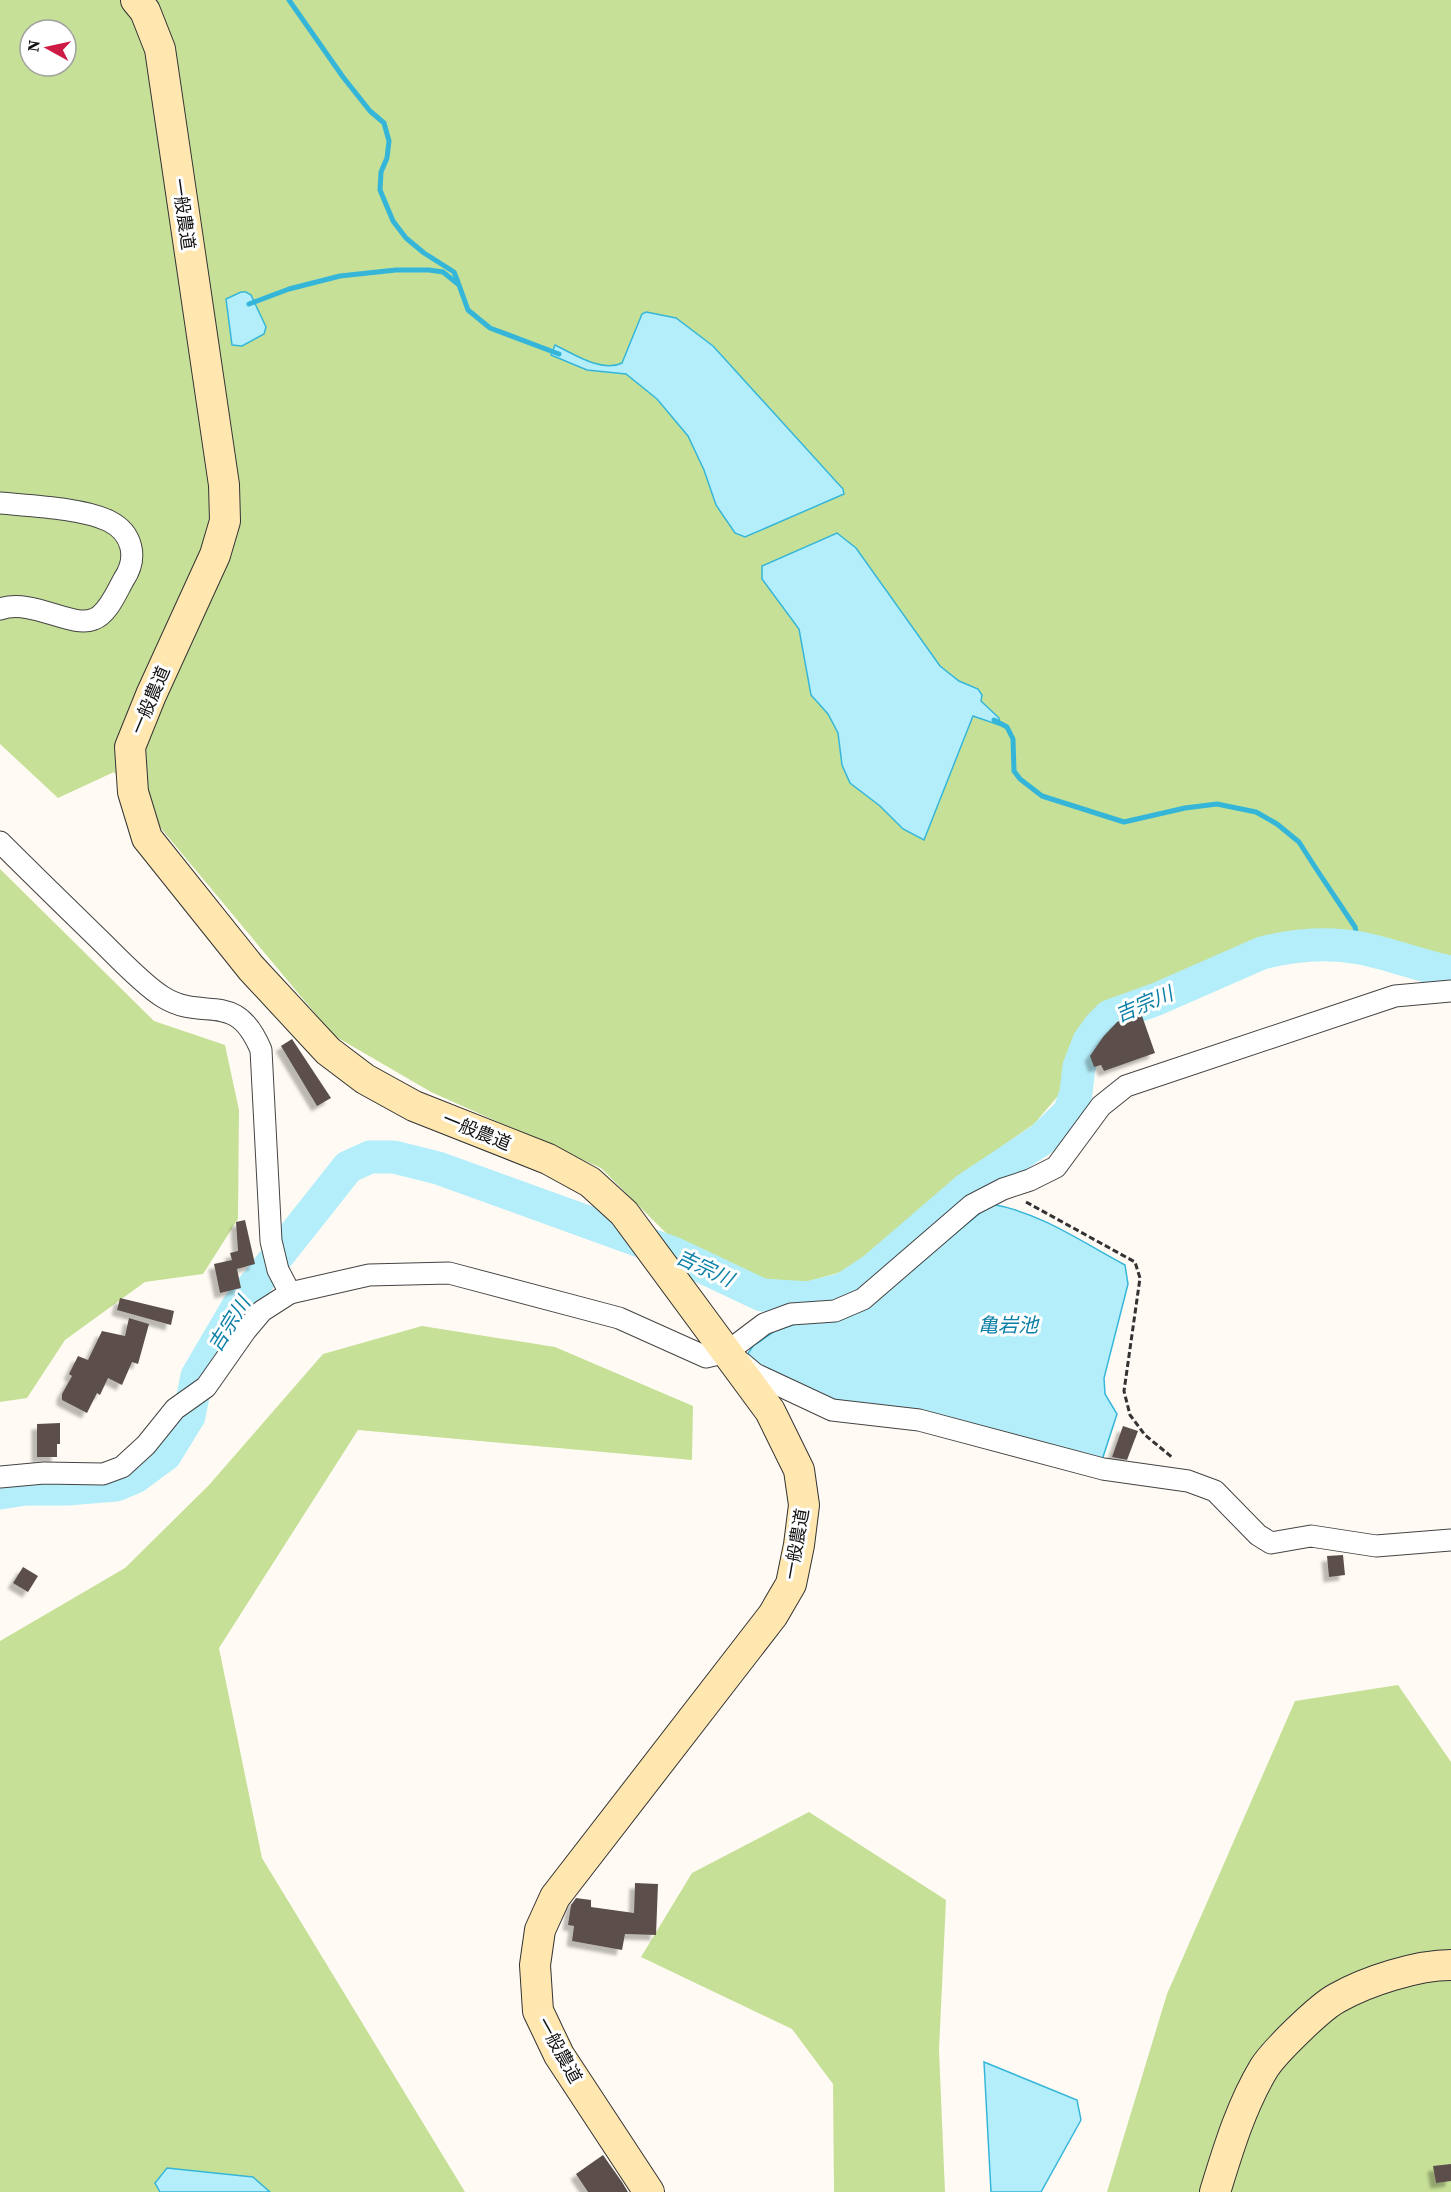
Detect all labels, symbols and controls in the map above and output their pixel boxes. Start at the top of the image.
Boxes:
north arrow [18,18,78,78]
text: N [21,38,45,53]
street label: 一般農道 [167,177,201,251]
street label: 一般農道 [124,662,176,738]
water label: 吉宗川 [1111,979,1179,1029]
street label: 一般農道 [439,1106,515,1156]
water label: 吉宗川 [672,1243,740,1294]
water label: 吉宗川 [201,1289,258,1357]
water label: 亀岩池 [978,1311,1040,1339]
street label: 一般農道 [777,1506,815,1582]
street label: 一般農道 [532,2012,588,2088]

